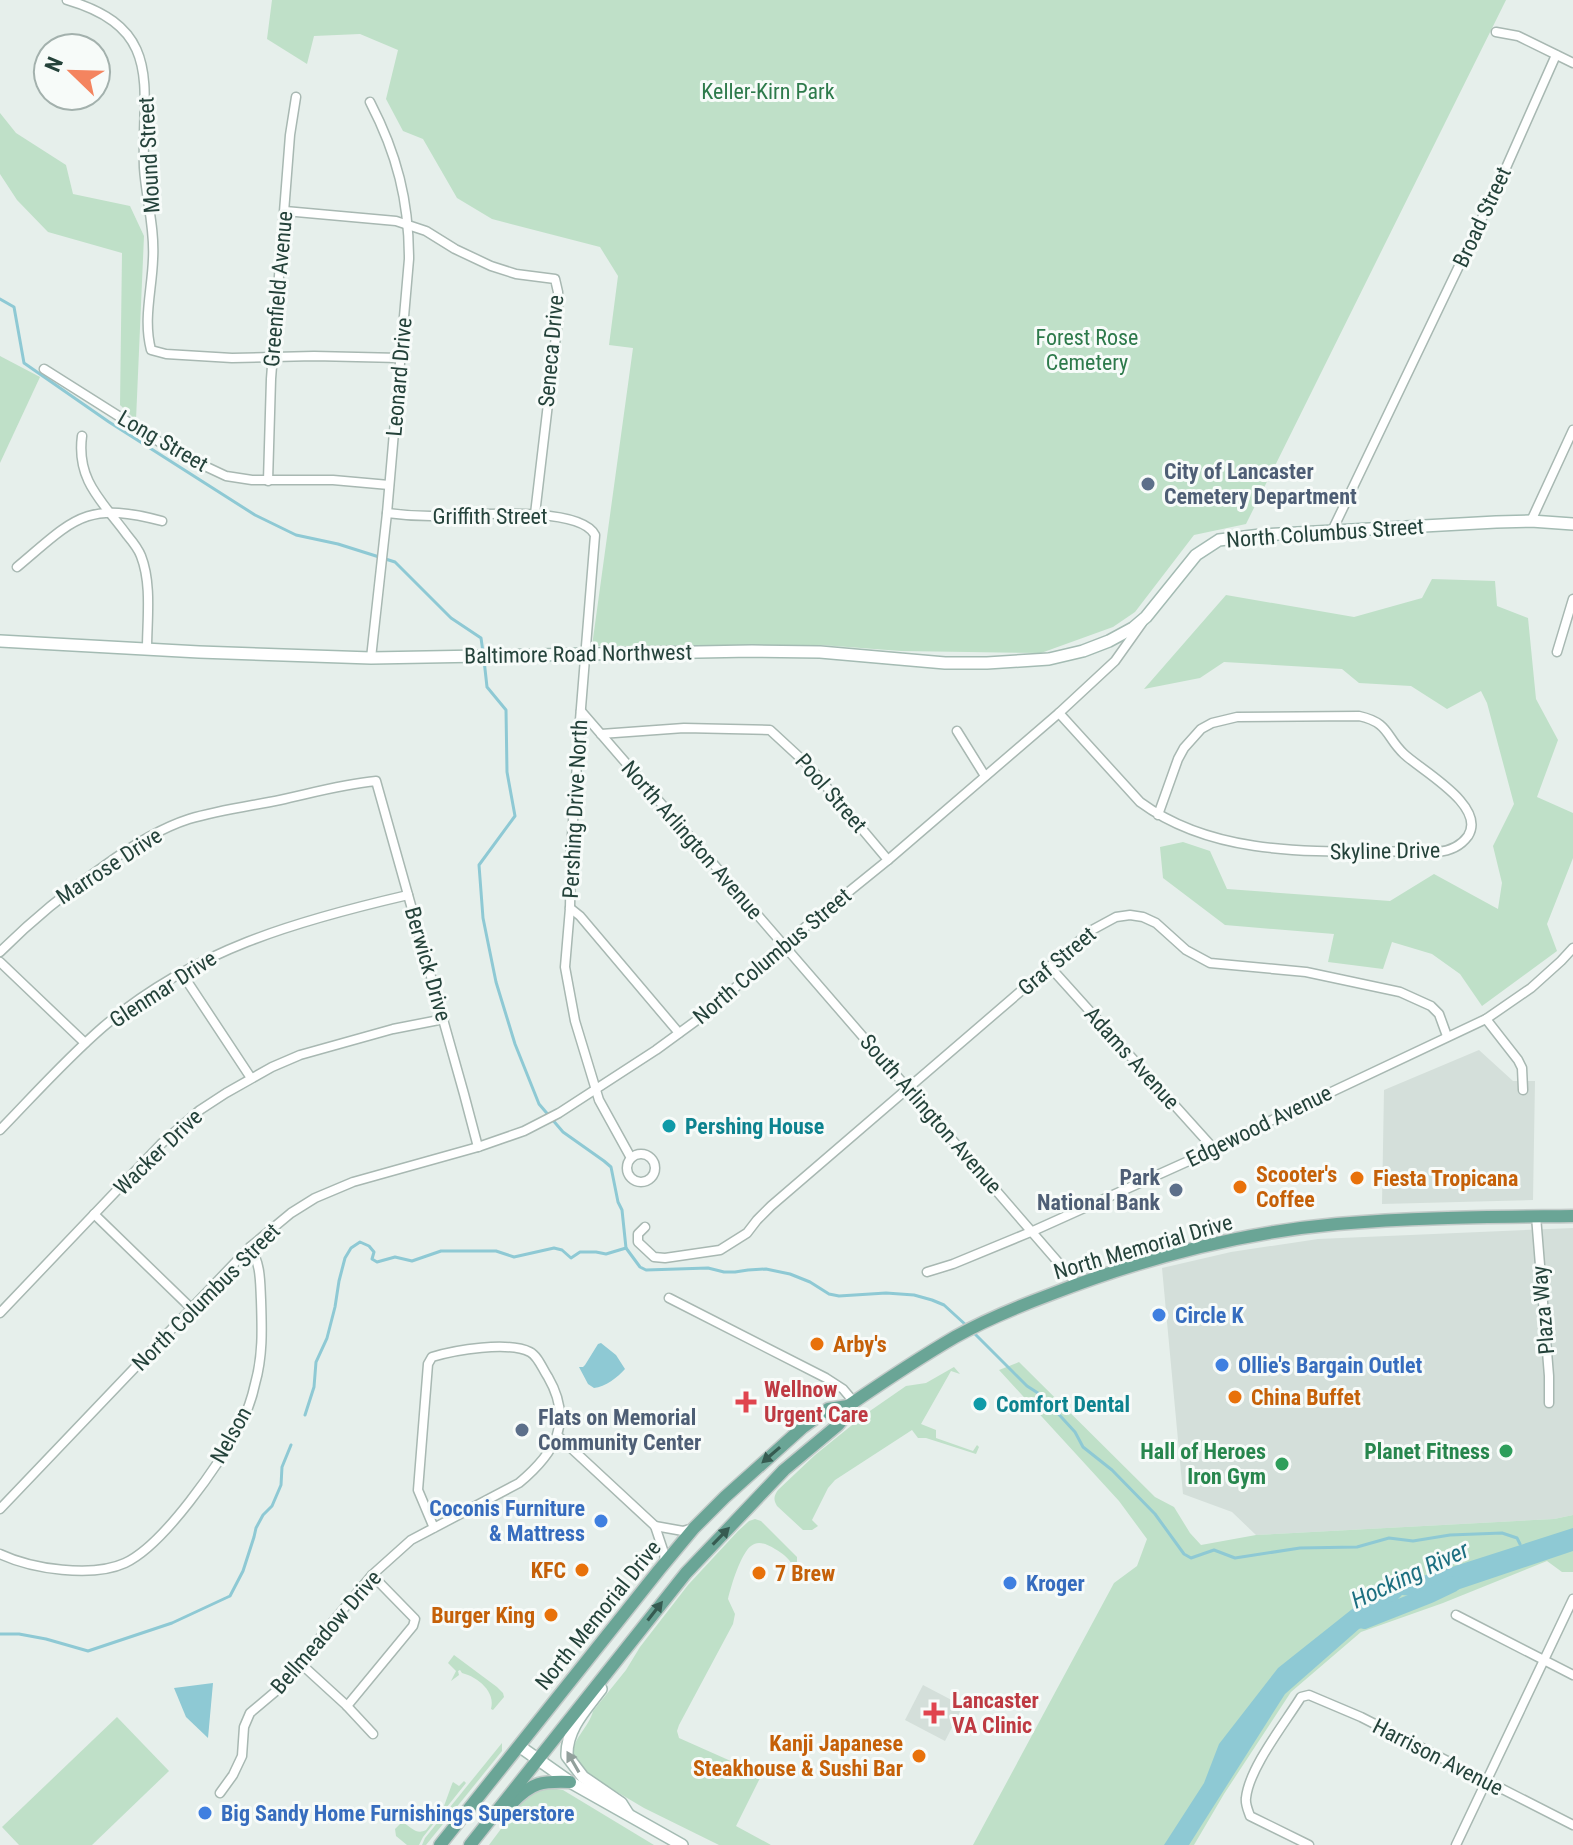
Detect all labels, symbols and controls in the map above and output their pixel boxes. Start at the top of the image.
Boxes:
north arrow [32,32,112,112]
text: N [40,53,68,75]
park label: Keller-Kirn Park [701,79,835,104]
street label: Mound Street [133,96,165,214]
street label: Broad Street [1448,163,1516,271]
street label: Greenfield Avenue [259,210,297,368]
street label: Seneca Drive [534,294,568,408]
street label: Leonard Drive [381,316,417,438]
park label: Forest Rose Cemetery [1036,325,1138,375]
street label: Long Street [114,405,212,477]
place label: City of Lancaster Cemetery Department [1164,459,1357,509]
marker: City of Lancaster Cemetery Department [1139,475,1157,493]
street label: Griffith Street [433,504,547,529]
street label: North Columbus Street [1225,514,1425,552]
street label: Baltimore Road Northwest [464,640,692,668]
street label: Pershing Drive North [558,719,592,899]
street label: Pool Street [790,749,872,837]
street label: North Arlington Avenue [616,756,768,924]
street label: Marrose Drive [52,823,166,909]
street label: Skyline Drive [1330,838,1440,864]
street label: North Columbus Street [688,883,856,1029]
street label: Berwick Drive [400,904,456,1024]
street label: Graf Street [1013,921,1101,1001]
street label: Glenmar Drive [105,945,221,1033]
street label: Adams Avenue [1080,1002,1184,1114]
street label: South Arlington Avenue [855,1029,1007,1199]
street label: Edgewood Avenue [1182,1080,1336,1172]
street label: Wacker Drive [109,1104,207,1200]
place label: Pershing House [685,1114,824,1139]
marker: Pershing House [660,1117,678,1135]
place label: Scooter's Coffee [1256,1162,1337,1212]
place label: Park National Bank [1037,1165,1160,1215]
place label: Fiesta Tropicana [1373,1166,1518,1191]
marker: Fiesta Tropicana [1348,1169,1366,1187]
marker: Scooter's Coffee [1231,1178,1249,1196]
marker: Park National Bank [1167,1181,1185,1199]
street label: North Memorial Drive [1051,1209,1235,1285]
street label: North Columbus Street [127,1218,285,1376]
street label: Plaza Way [1527,1265,1559,1355]
place label: Circle K [1175,1303,1244,1328]
marker: Circle K [1150,1306,1168,1324]
place label: Arby's [833,1332,887,1357]
marker: Arby's [808,1335,826,1353]
place label: Ollie's Bargain Outlet [1238,1353,1422,1378]
marker: Ollie's Bargain Outlet [1213,1356,1231,1374]
place label: Wellnow Urgent Care [764,1377,868,1427]
place label: China Buffet [1251,1385,1361,1410]
marker: China Buffet [1226,1388,1244,1406]
marker: Wellnow Urgent Care [735,1391,757,1413]
place label: Comfort Dental [996,1392,1130,1417]
marker: Comfort Dental [971,1395,989,1413]
street label: Nelson [205,1402,257,1468]
place label: Flats on Memorial Community Center [538,1405,701,1455]
marker: Flats on Memorial Community Center [513,1421,531,1439]
place label: Hall of Heroes Iron Gym [1140,1439,1266,1489]
place label: Planet Fitness [1364,1439,1490,1464]
marker: Planet Fitness [1497,1442,1515,1460]
one-way arrow [761,1446,781,1463]
marker: Hall of Heroes Iron Gym [1273,1455,1291,1473]
place label: Coconis Furniture & Mattress [429,1496,585,1546]
marker: Coconis Furniture & Mattress [592,1512,610,1530]
one-way arrow [711,1527,730,1546]
street label: North Memorial Drive [530,1535,666,1695]
water label: Hocking River [1347,1535,1474,1614]
place label: KFC [531,1558,566,1583]
marker: KFC [573,1561,591,1579]
place label: 7 Brew [775,1561,835,1586]
marker: 7 Brew [750,1564,768,1582]
street label: Bellmeadow Drive [266,1565,386,1699]
place label: Kroger [1026,1571,1085,1596]
marker: Kroger [1001,1574,1019,1592]
one-way arrow [646,1601,663,1621]
place label: Burger King [431,1603,535,1628]
marker: Burger King [542,1606,560,1624]
place label: Lancaster VA Clinic [952,1688,1039,1738]
marker: Lancaster VA Clinic [923,1702,945,1724]
street label: Harrison Avenue [1369,1713,1507,1801]
place label: Kanji Japanese Steakhouse & Sushi Bar [693,1731,903,1781]
marker: Kanji Japanese Steakhouse & Sushi Bar [910,1747,928,1765]
one-way arrow [566,1751,580,1773]
place label: Big Sandy Home Furnishings Superstore [221,1801,575,1826]
marker: Big Sandy Home Furnishings Superstore [196,1804,214,1822]

